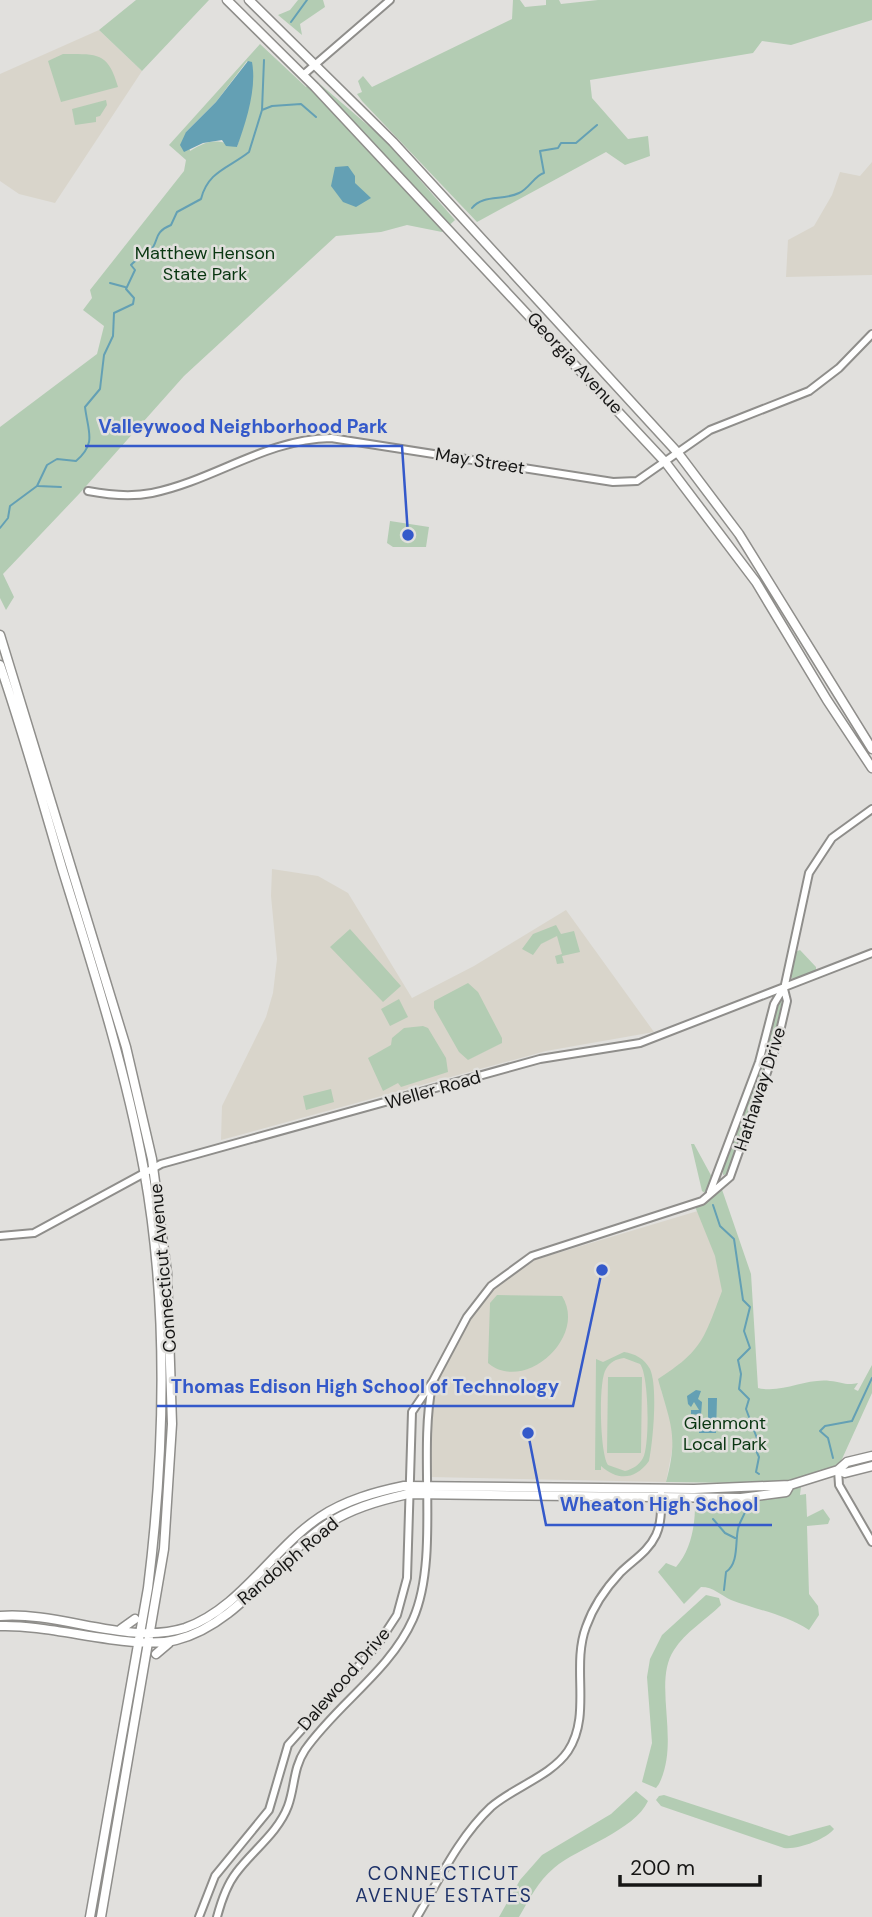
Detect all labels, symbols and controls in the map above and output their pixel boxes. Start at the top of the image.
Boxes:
park label: Matthew Henson State Park [135,241,275,286]
street label: Georgia Avenue [522,307,628,419]
callout: Valleywood Neighborhood Park [85,406,402,446]
text: Valleywood Neighborhood Park [98,414,388,439]
street label: May Street [433,442,527,480]
street label: Hathaway Drive [729,1024,791,1154]
street label: Weller Road [382,1065,484,1115]
street label: Connecticut Avenue [144,1183,182,1353]
callout: Thomas Edison High School of Technology [157,1366,573,1406]
text: Thomas Edison High School of Technology [171,1374,560,1399]
park label: Glenmont Local Park [683,1411,767,1456]
callout: Wheaton High School [546,1485,772,1525]
text: Wheaton High School [560,1492,758,1517]
street label: Randolph Road [232,1512,344,1610]
street label: Dalewood Drive [292,1622,396,1736]
scale bar [620,1843,760,1887]
text: 200 m [630,1854,695,1882]
district label: CONNECTICUT AVENUE ESTATES [355,1861,533,1908]

